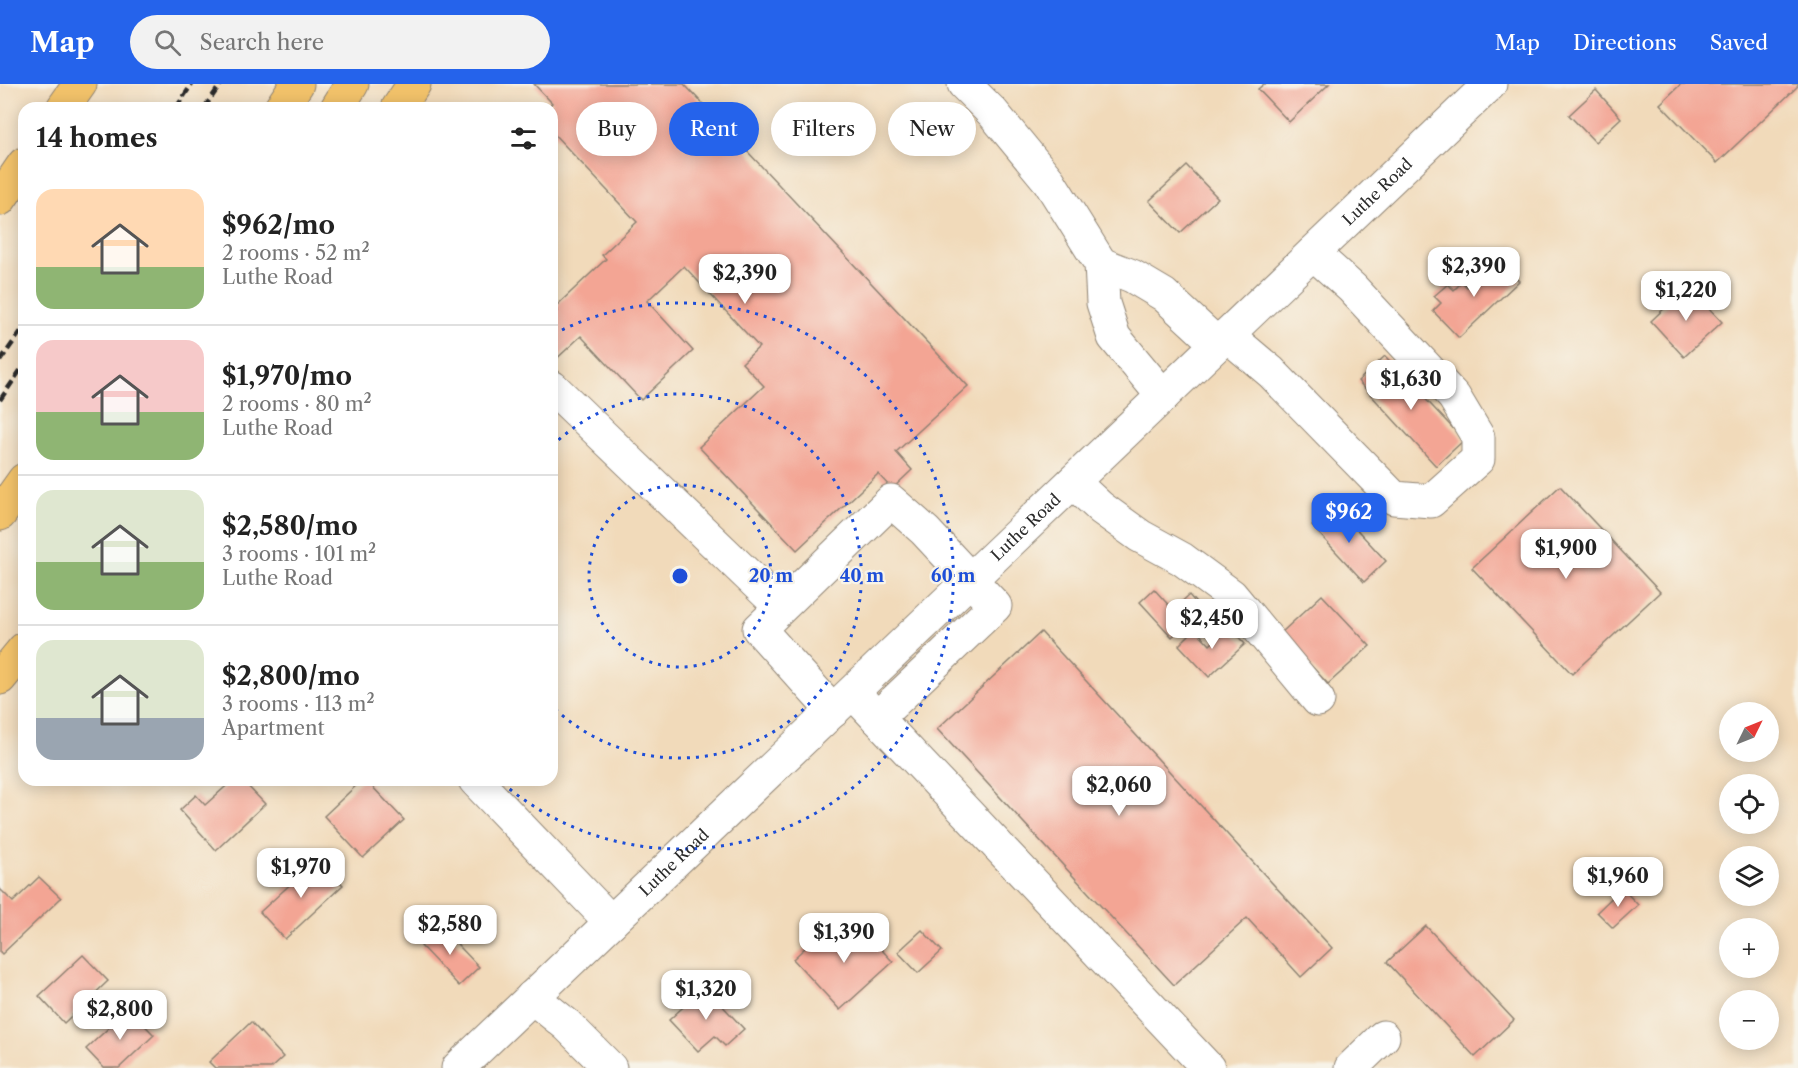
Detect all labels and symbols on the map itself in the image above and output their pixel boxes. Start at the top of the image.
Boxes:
street label: Luthe Road [1338,154,1416,230]
pin: $2,390 [1425,247,1523,298]
pin: $2,390 [696,254,794,305]
pin: $1,220 [1637,271,1735,322]
pin: $1,630 [1362,360,1460,411]
street label: Luthe Road [986,489,1065,565]
pin: $962 [1313,493,1385,544]
pin: $1,900 [1517,529,1615,580]
text: 20 m [749,565,793,587]
text: 40 m [840,565,884,587]
text: 60 m [931,565,975,587]
centre of rings [670,566,690,586]
pin: $2,450 [1163,599,1261,650]
north arrow [1719,702,1779,762]
pin: $2,060 [1070,766,1168,817]
street label: Luthe Road [635,824,713,900]
pin: $1,970 [252,848,350,899]
pin: $1,960 [1569,857,1667,908]
pin: $2,580 [401,905,499,956]
pin: $1,390 [795,913,893,964]
pin: $1,320 [657,970,755,1021]
pin: $2,800 [71,990,169,1041]

